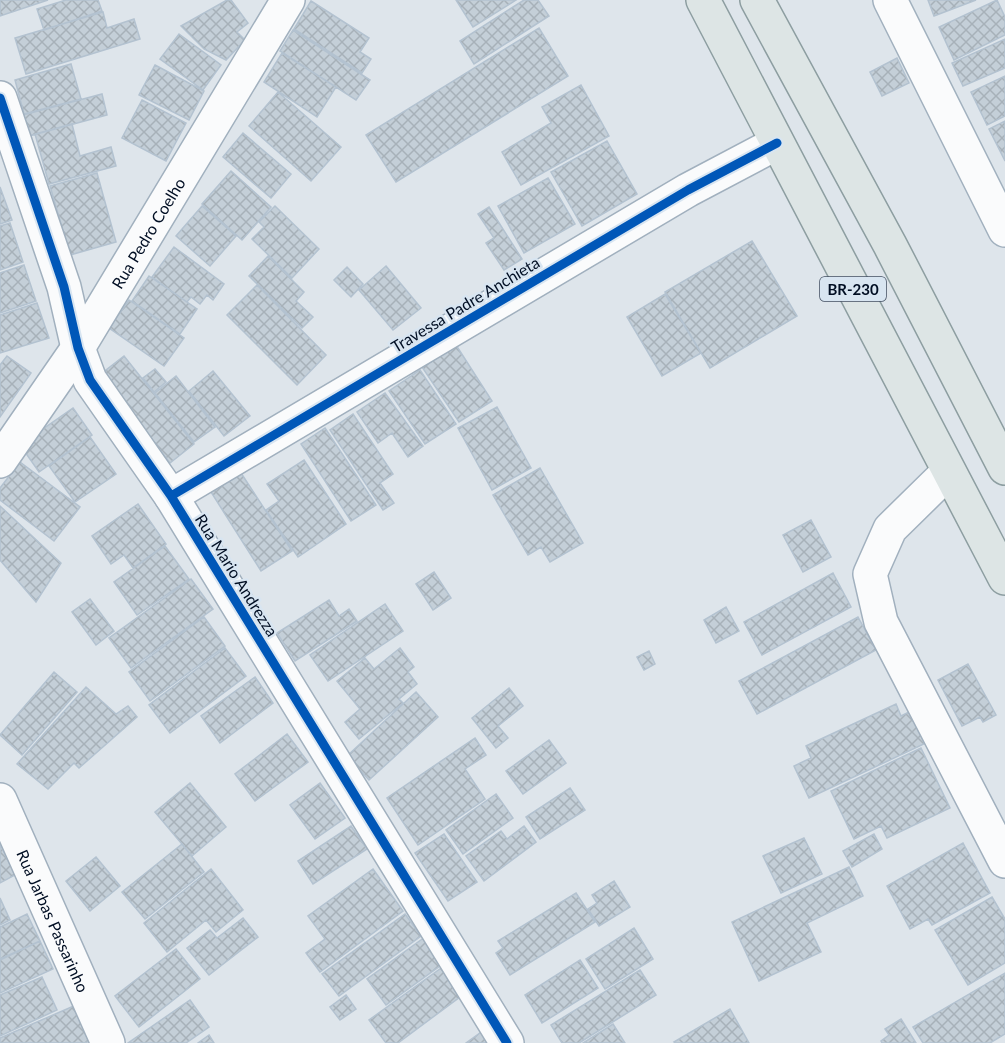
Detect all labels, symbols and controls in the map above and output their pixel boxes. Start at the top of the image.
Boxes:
street label: Rua Pedro Coelho [107,174,188,291]
street label: Travessa Padre Anchieta [387,252,543,356]
road number: BR-230 [820,277,886,301]
street label: Rua Mario Andrezza [192,510,282,640]
street label: Rua Jarbas Passarinho [14,846,94,995]

